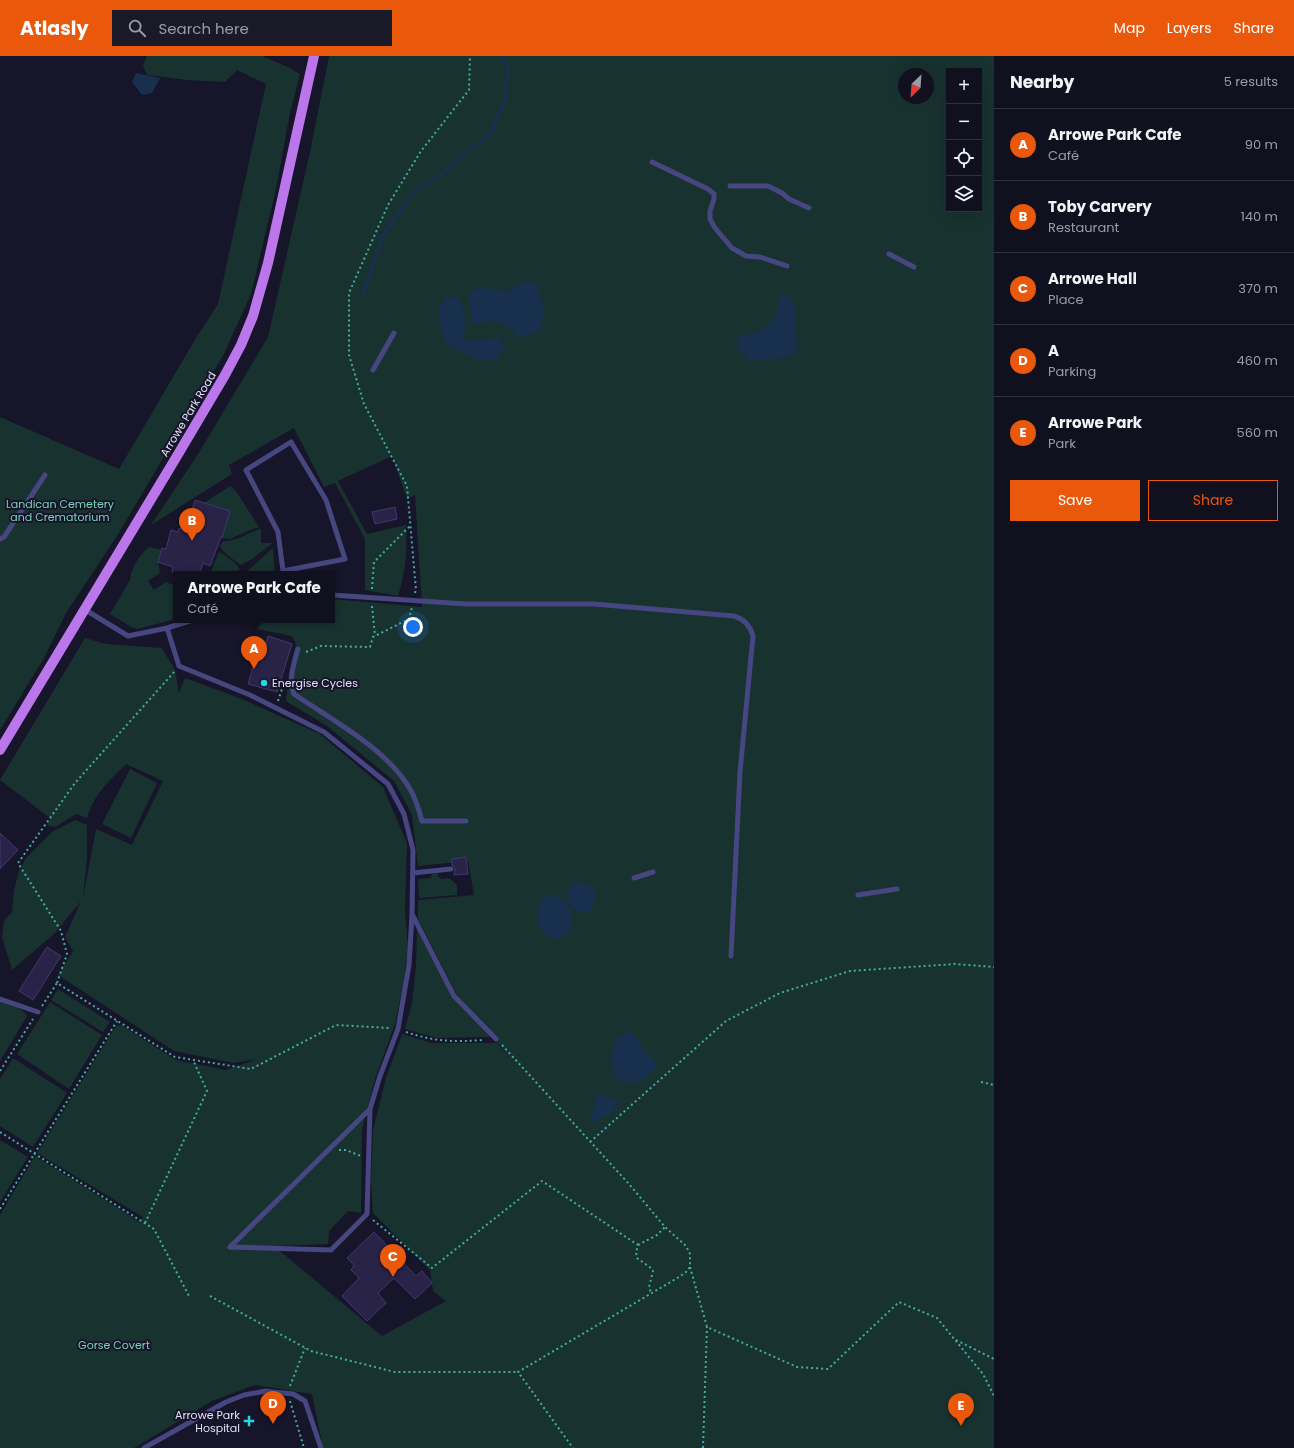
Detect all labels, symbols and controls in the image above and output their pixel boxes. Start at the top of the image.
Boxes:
search box [112,10,392,46]
text: Atlasly [20,15,88,42]
icon: search [126,17,148,39]
text: Search here [158,18,249,39]
text: Map [1114,18,1145,38]
text: Layers [1167,18,1211,38]
text: Share [1233,18,1274,38]
north arrow [898,68,934,104]
map controls [946,68,982,212]
button: + [946,68,982,104]
text: Nearby [1010,70,1074,94]
text: 5 results [1224,72,1278,91]
button: − [946,104,982,140]
text: Arrowe Park Cafe [1048,124,1182,145]
text: A [1018,135,1028,154]
text: 90 m [1245,135,1278,154]
button: locate [946,140,982,176]
text: Café [1048,146,1079,165]
button: layers [946,176,982,212]
text: Toby Carvery [1048,196,1152,217]
text: B [1019,207,1027,226]
text: 140 m [1241,207,1278,226]
text: Restaurant [1048,218,1119,237]
text: Arrowe Hall [1048,268,1137,289]
text: C [1018,279,1028,298]
text: 370 m [1238,279,1278,298]
text: Place [1048,290,1083,309]
text: A [1048,340,1059,361]
text: D [1018,351,1028,370]
text: 460 m [1237,351,1278,370]
text: Parking [1048,362,1096,381]
street label: Arrowe Park Road [156,369,220,459]
text: Arrowe Park [1048,412,1142,433]
text: E [1019,423,1027,442]
text: 560 m [1237,423,1278,442]
text: Park [1048,434,1076,453]
button: Save [1010,480,1140,521]
button: Share [1148,480,1278,521]
park label: Landican Cemetery and Crematorium [6,496,115,525]
pin: B [179,508,205,541]
popup [173,571,335,623]
text: Arrowe Park Cafe [187,577,321,598]
text: Café [187,599,218,618]
your location [403,617,423,637]
pin: A [241,636,267,669]
place label: Energise Cycles [272,675,358,691]
marker: Energise Cycles [259,678,269,688]
pin: C [380,1244,406,1277]
park label: Gorse Covert [78,1337,150,1353]
pin: D [260,1391,286,1424]
pin: E [948,1393,974,1426]
place label: Arrowe Park Hospital [175,1407,240,1436]
marker: Arrowe Park Hospital [243,1415,255,1427]

